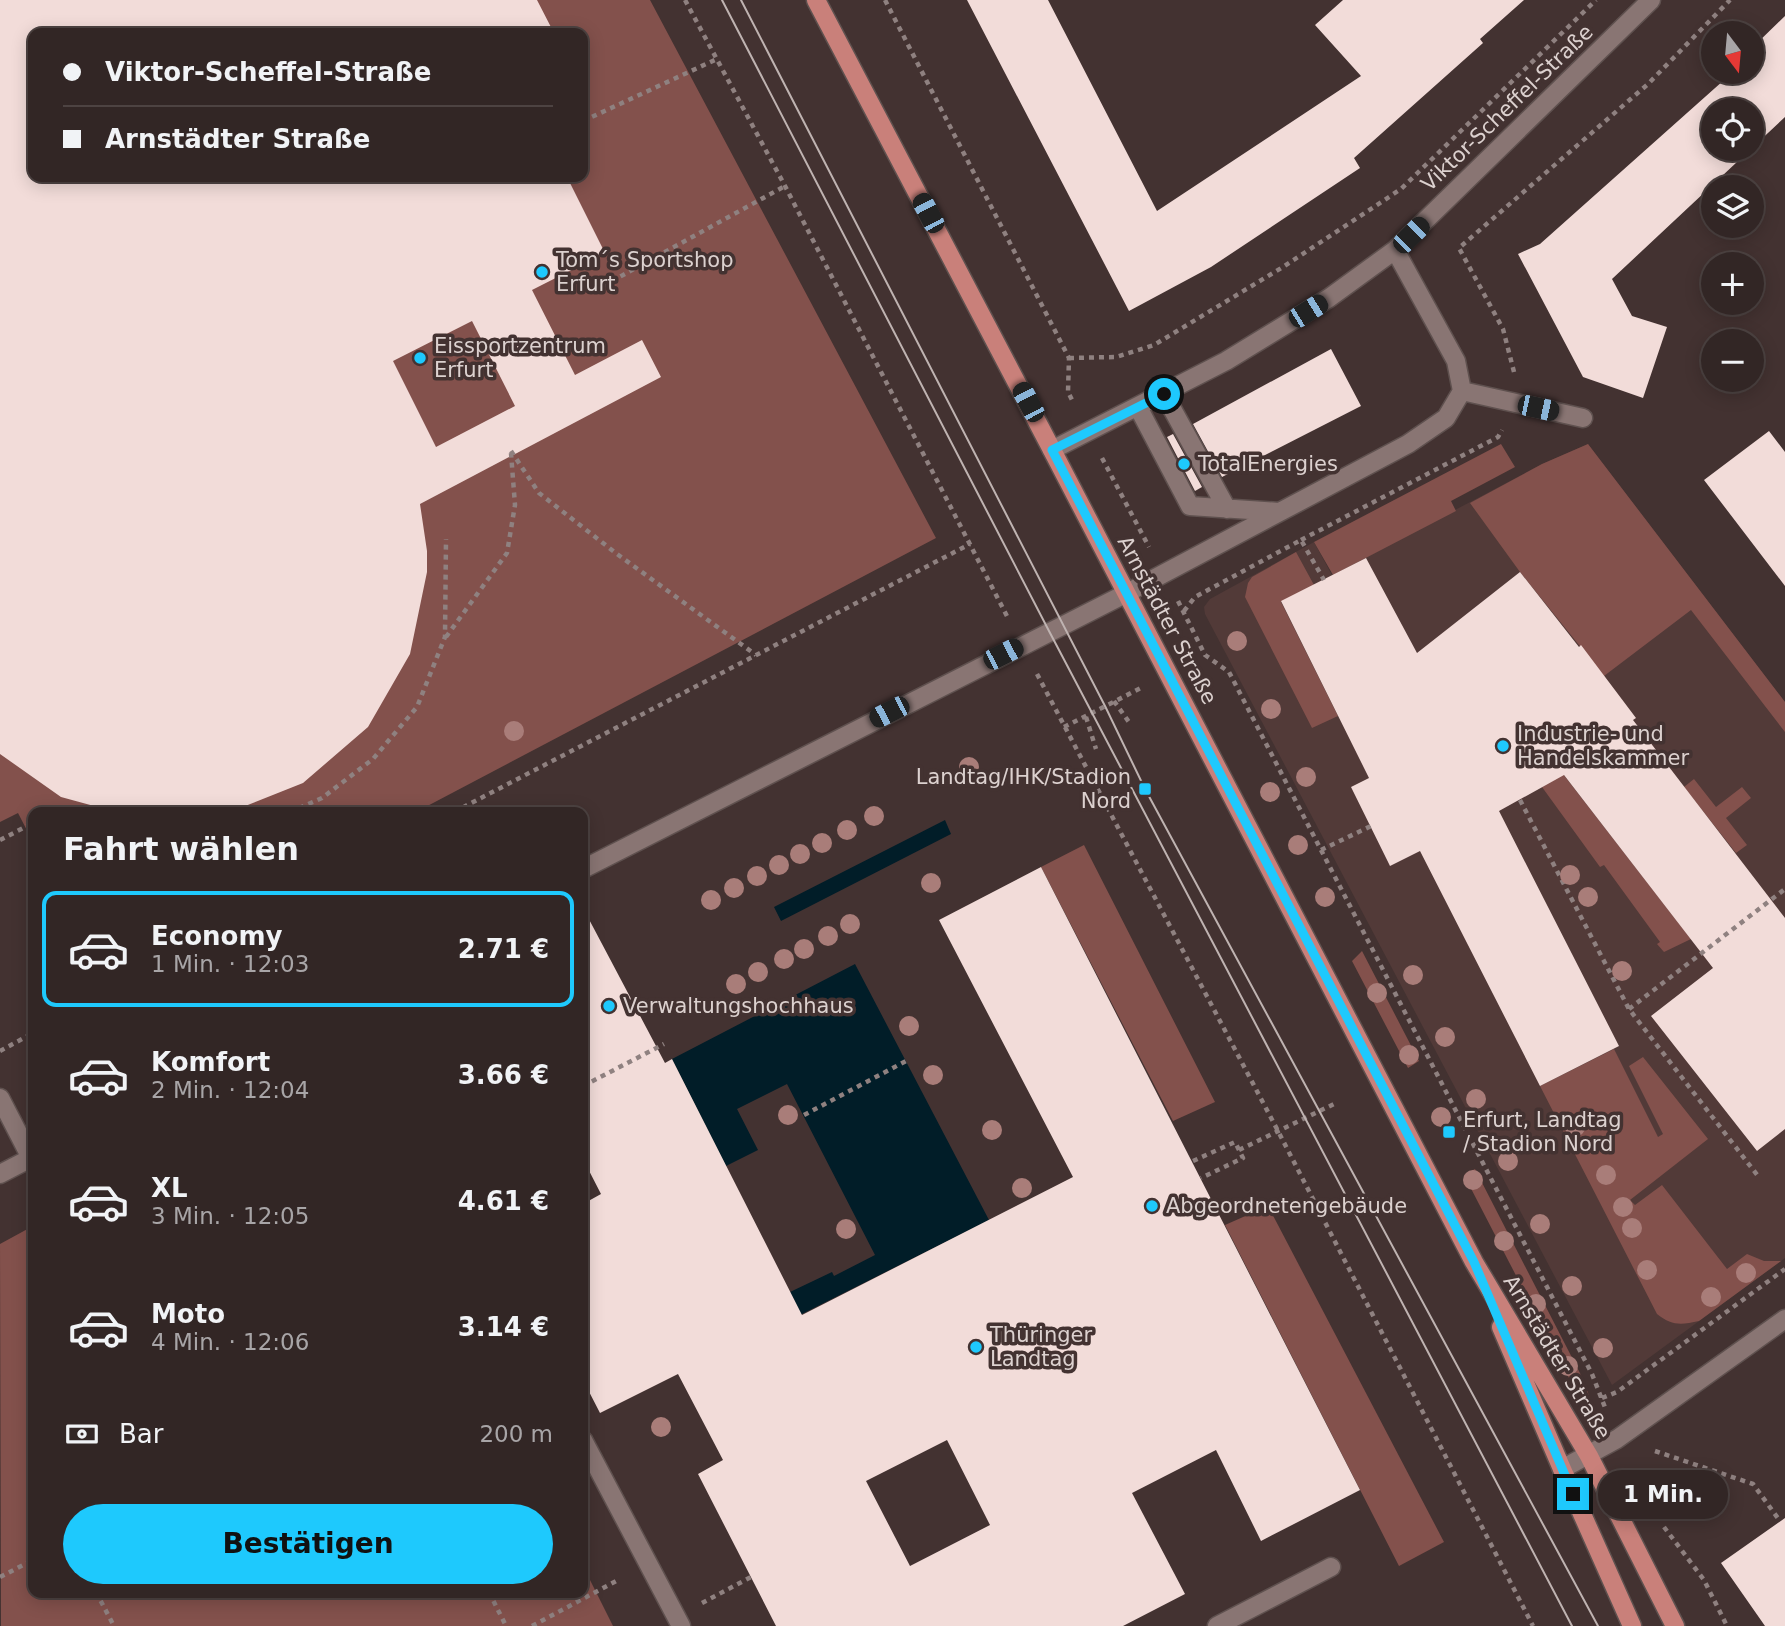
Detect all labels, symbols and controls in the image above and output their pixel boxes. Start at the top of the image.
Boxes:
street label: Viktor-Scheffel-Straße [1416,20,1598,196]
north arrow [1701,21,1764,84]
map controls [1701,21,1764,392]
text: Viktor-Scheffel-Straße [105,57,431,87]
button: locate [1701,98,1764,161]
text: Arnstädter Straße [105,124,370,154]
button: layers [1701,175,1764,238]
car [909,190,948,236]
car [1389,213,1434,257]
place label: Tom´s Sportshop Erfurt [555,248,734,296]
button: + [1701,252,1764,315]
marker: Tom´s Sportshop Erfurt [534,264,550,280]
car [1285,291,1332,331]
button: − [1701,329,1764,392]
place label: Eissportzentrum Erfurt [434,334,606,382]
marker: Eissportzentrum Erfurt [412,350,428,366]
route start [1148,378,1180,410]
car [1009,379,1048,425]
car [1516,393,1561,423]
place label: TotalEnergies [1197,452,1338,476]
marker: TotalEnergies [1176,456,1192,472]
street label: Arnstädter Straße [1113,532,1221,708]
car [980,635,1027,673]
car [866,693,913,731]
place label: Industrie- und Handelskammer [1517,722,1689,770]
marker: Industrie- und Handelskammer [1495,738,1511,754]
place label: Landtag/IHK/Stadion Nord [916,765,1131,813]
marker: Landtag/IHK/Stadion Nord [1137,781,1153,797]
text: Fahrt wählen [63,830,299,868]
icon: car [67,918,130,981]
text: Economy [151,921,282,951]
text: 2.71 € [458,934,549,964]
text: 1 Min. · 12:03 [151,951,309,977]
place label: Verwaltungshochhaus [623,994,854,1018]
marker: Verwaltungshochhaus [601,998,617,1014]
icon: car [67,1044,130,1107]
text: Komfort [151,1047,270,1077]
text: 3.66 € [458,1060,549,1090]
text: 2 Min. · 12:04 [151,1077,309,1103]
place label: Erfurt, Landtag / Stadion Nord [1463,1108,1621,1156]
marker: Erfurt, Landtag / Stadion Nord [1441,1124,1457,1140]
icon: car [67,1170,130,1233]
text: XL [151,1173,188,1203]
text: 4.61 € [458,1186,549,1216]
place label: Abgeordnetengebäude [1166,1194,1407,1218]
marker: Abgeordnetengebäude [1144,1198,1160,1214]
text: 3 Min. · 12:05 [151,1203,309,1229]
street label: Arnstädter Straße [1499,1271,1615,1443]
icon: car [67,1296,130,1359]
text: Moto [151,1299,225,1329]
text: 3.14 € [458,1312,549,1342]
place label: Thüringer Landtag [989,1323,1092,1371]
text: 4 Min. · 12:06 [151,1329,309,1355]
marker: Thüringer Landtag [968,1339,984,1355]
icon: cash [63,1415,101,1453]
text: Bar [119,1419,163,1449]
text: 200 m [479,1421,553,1447]
callout: 1 Min. [1598,1470,1727,1518]
route end [1557,1478,1589,1510]
text: 1 Min. [1623,1481,1703,1507]
button: Bestätigen [63,1504,553,1584]

